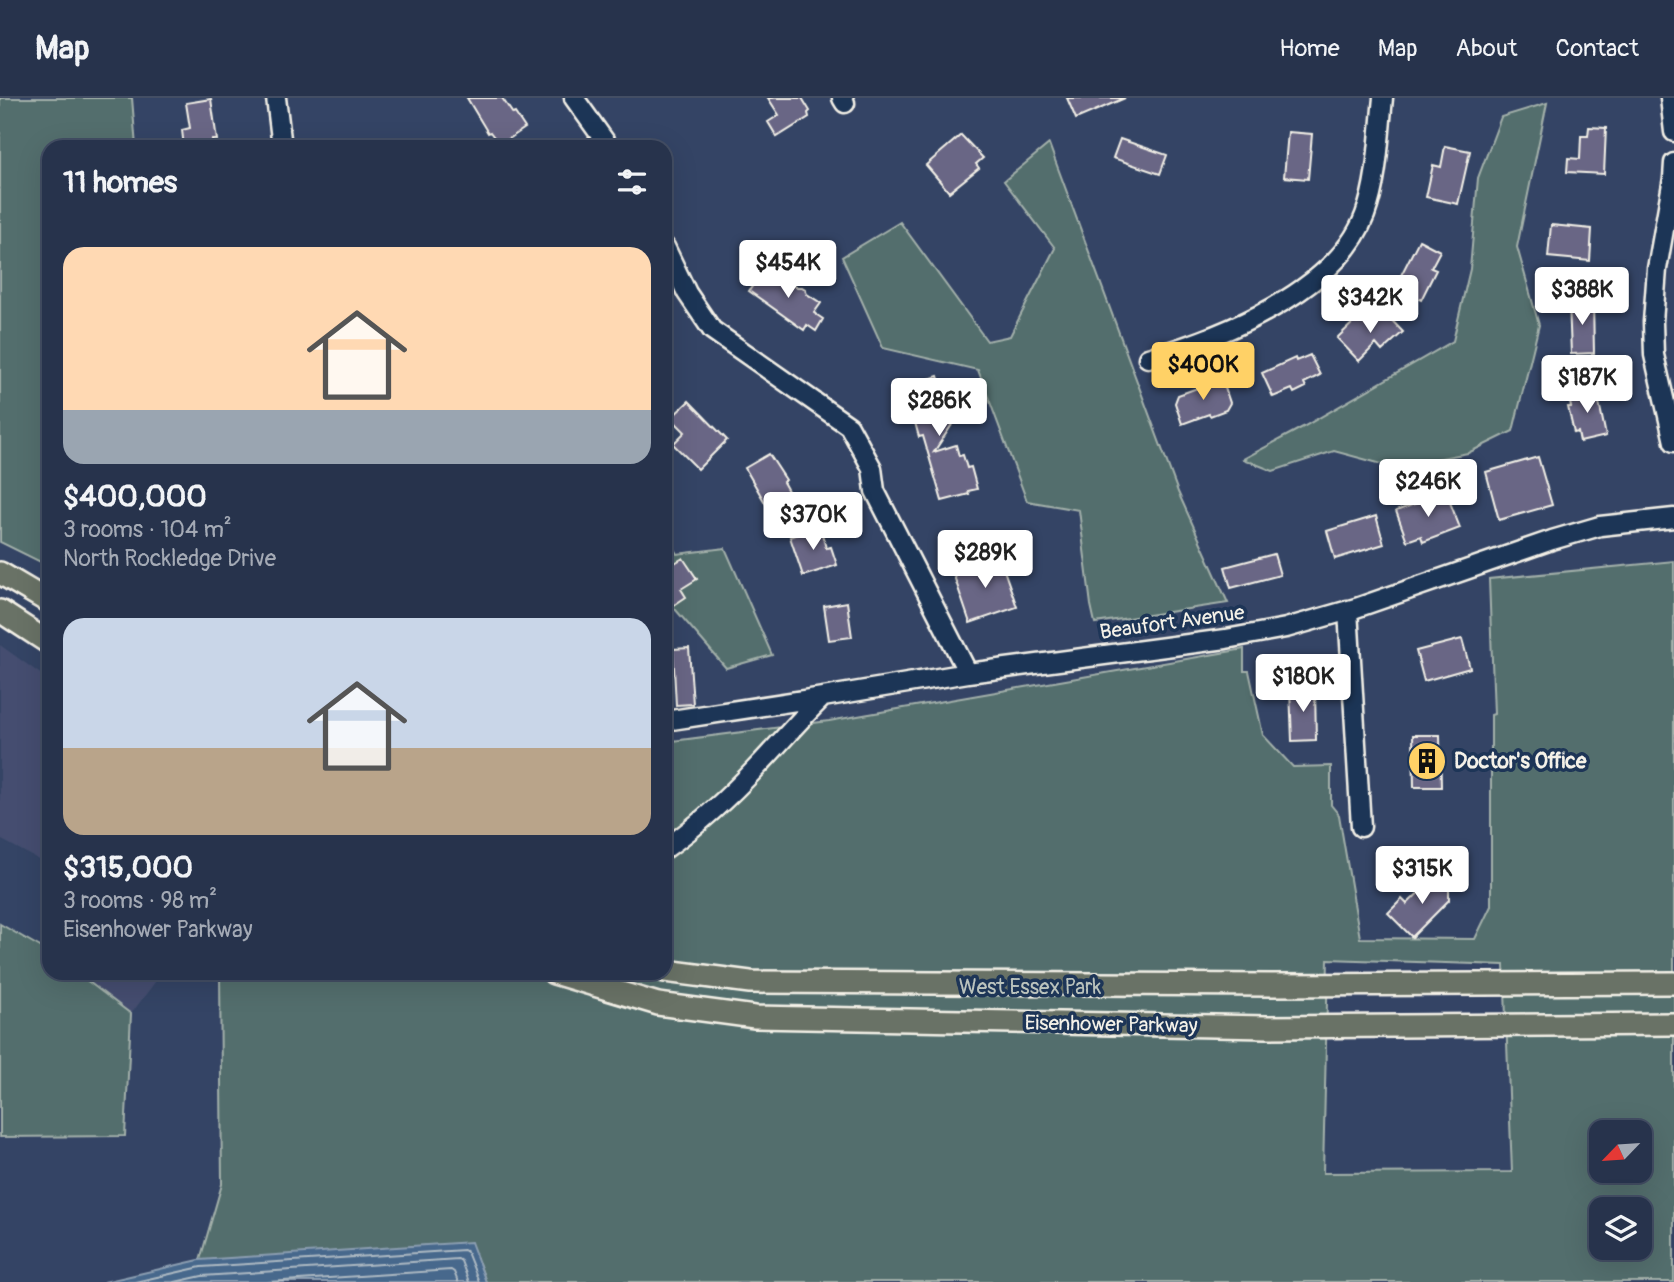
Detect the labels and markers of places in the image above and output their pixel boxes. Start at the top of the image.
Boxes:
pin: $454K [739,240,837,300]
pin: $388K [1533,268,1631,327]
pin: $342K [1321,275,1419,335]
pin: $400K [1154,342,1252,402]
pin: $187K [1538,356,1636,415]
pin: $286K [890,378,988,438]
pin: $246K [1379,460,1477,519]
pin: $370K [764,492,862,552]
pin: $289K [936,531,1034,590]
pin: $180K [1254,654,1352,714]
building icon: Doctor's Office [1406,740,1448,782]
place label: Doctor's Office [1454,748,1587,775]
pin: $315K [1373,846,1471,906]

